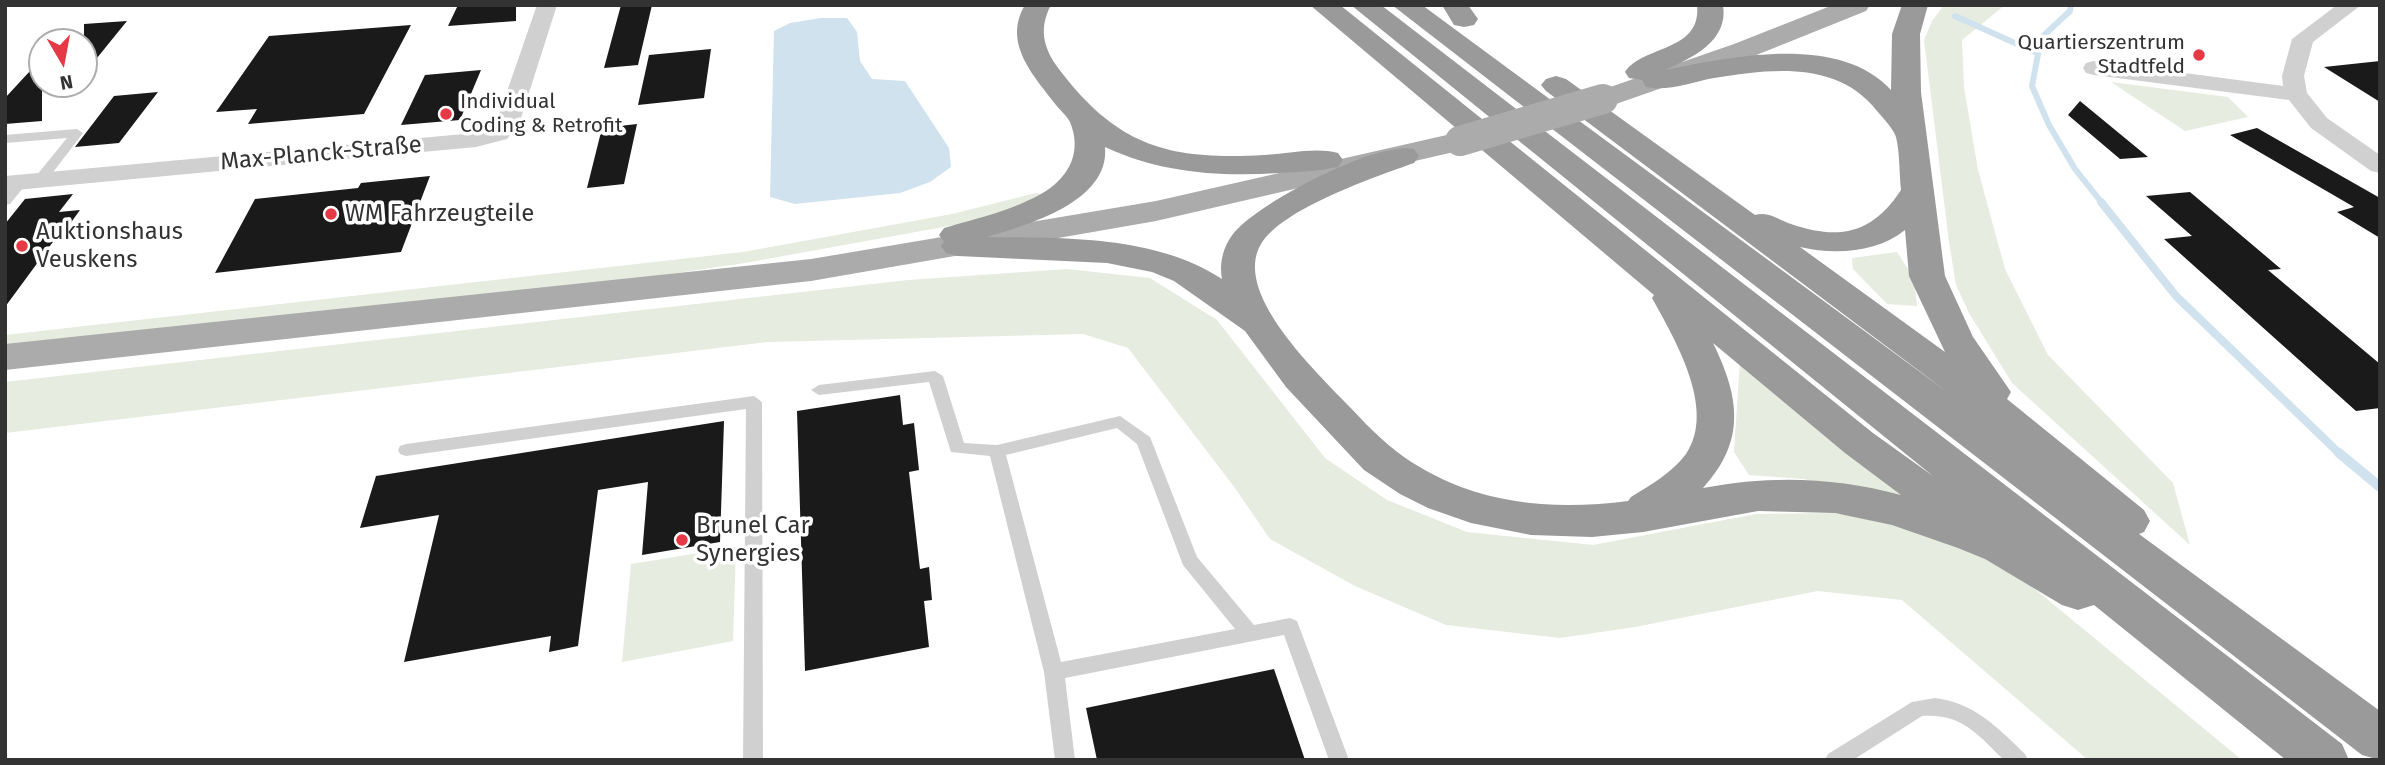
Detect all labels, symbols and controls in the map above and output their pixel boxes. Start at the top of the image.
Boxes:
north arrow [28,28,98,98]
place label: Quartierszentrum Stadtfeld [2018,30,2185,80]
marker: Quartierszentrum Stadtfeld [2191,47,2207,63]
text: N [58,70,75,95]
place label: Individual Coding & Retrofit [460,89,623,139]
marker: Individual Coding & Retrofit [438,106,454,122]
street label: Max-Planck-Straße [219,131,423,177]
place label: WM Fahrzeugteile [345,200,534,228]
marker: WM Fahrzeugteile [323,206,339,222]
place label: Auktionshaus Veuskens [36,218,183,274]
marker: Auktionshaus Veuskens [14,238,30,254]
place label: Brunel Car Synergies [696,512,810,568]
marker: Brunel Car Synergies [674,532,690,548]

